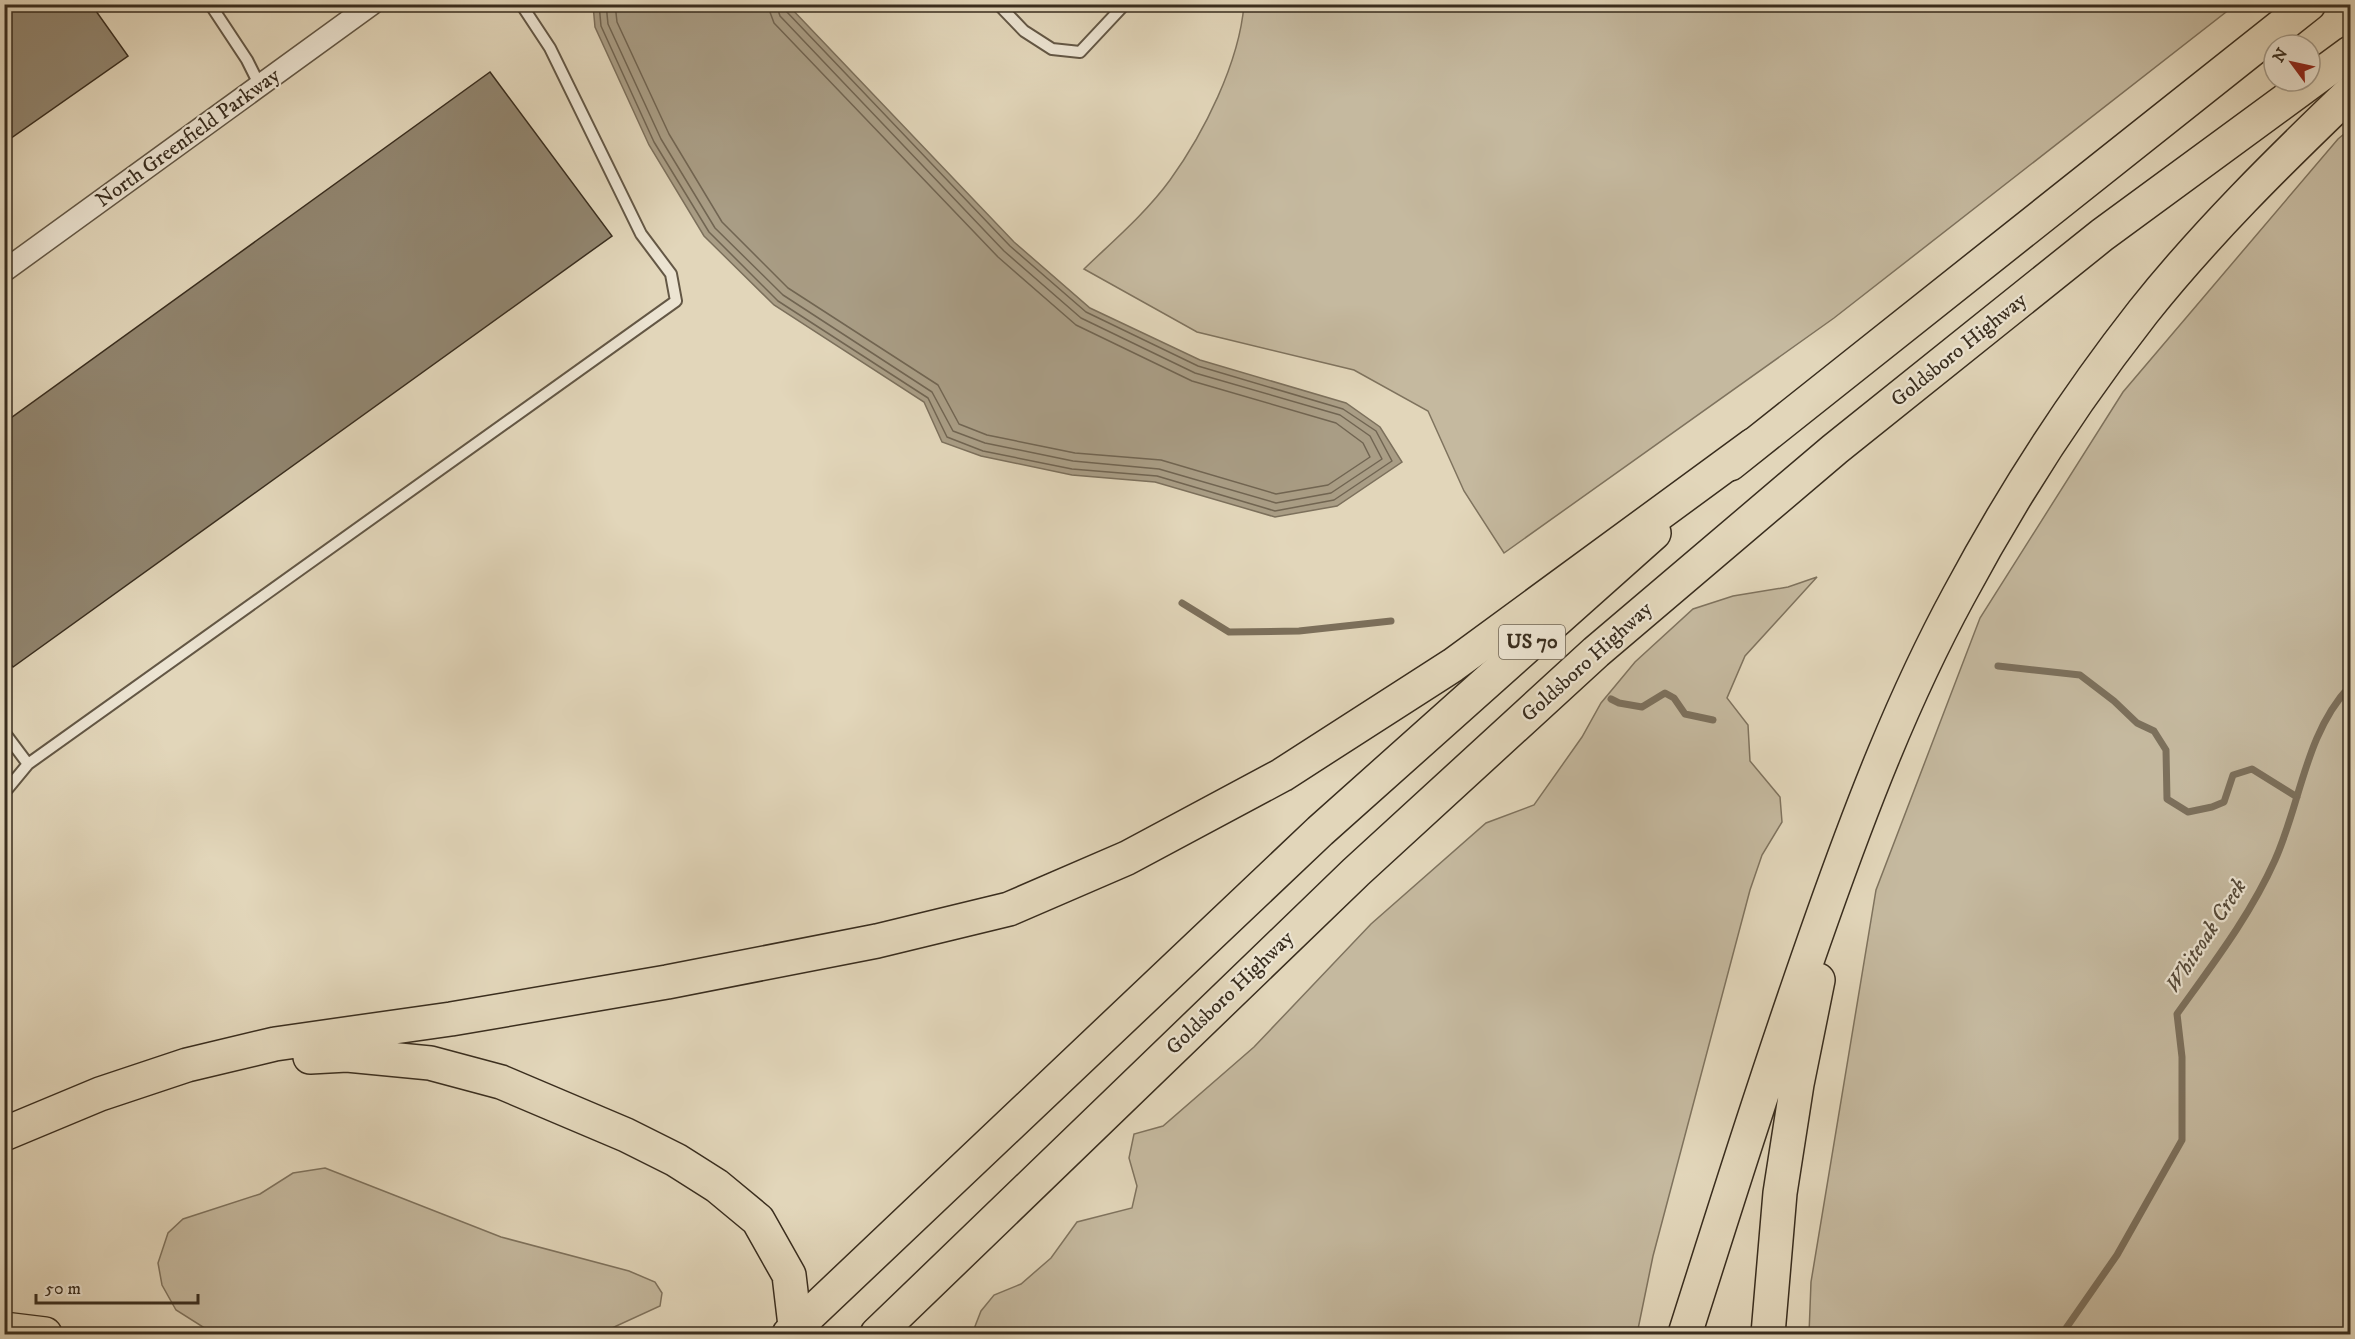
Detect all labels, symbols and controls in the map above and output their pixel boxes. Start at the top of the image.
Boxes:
north arrow [2262,33,2322,93]
text: N [2268,44,2292,66]
street label: North Greenfield Parkway [91,62,286,213]
street label: Goldsboro Highway [1886,287,2033,413]
street label: Goldsboro Highway [1516,596,1659,728]
road number: US 70 [1499,625,1565,659]
water label: Whiteoak Creek [2159,874,2253,998]
street label: Goldsboro Highway [1161,925,1300,1061]
scale bar [36,1267,198,1305]
text: 50 m [45,1278,81,1300]

